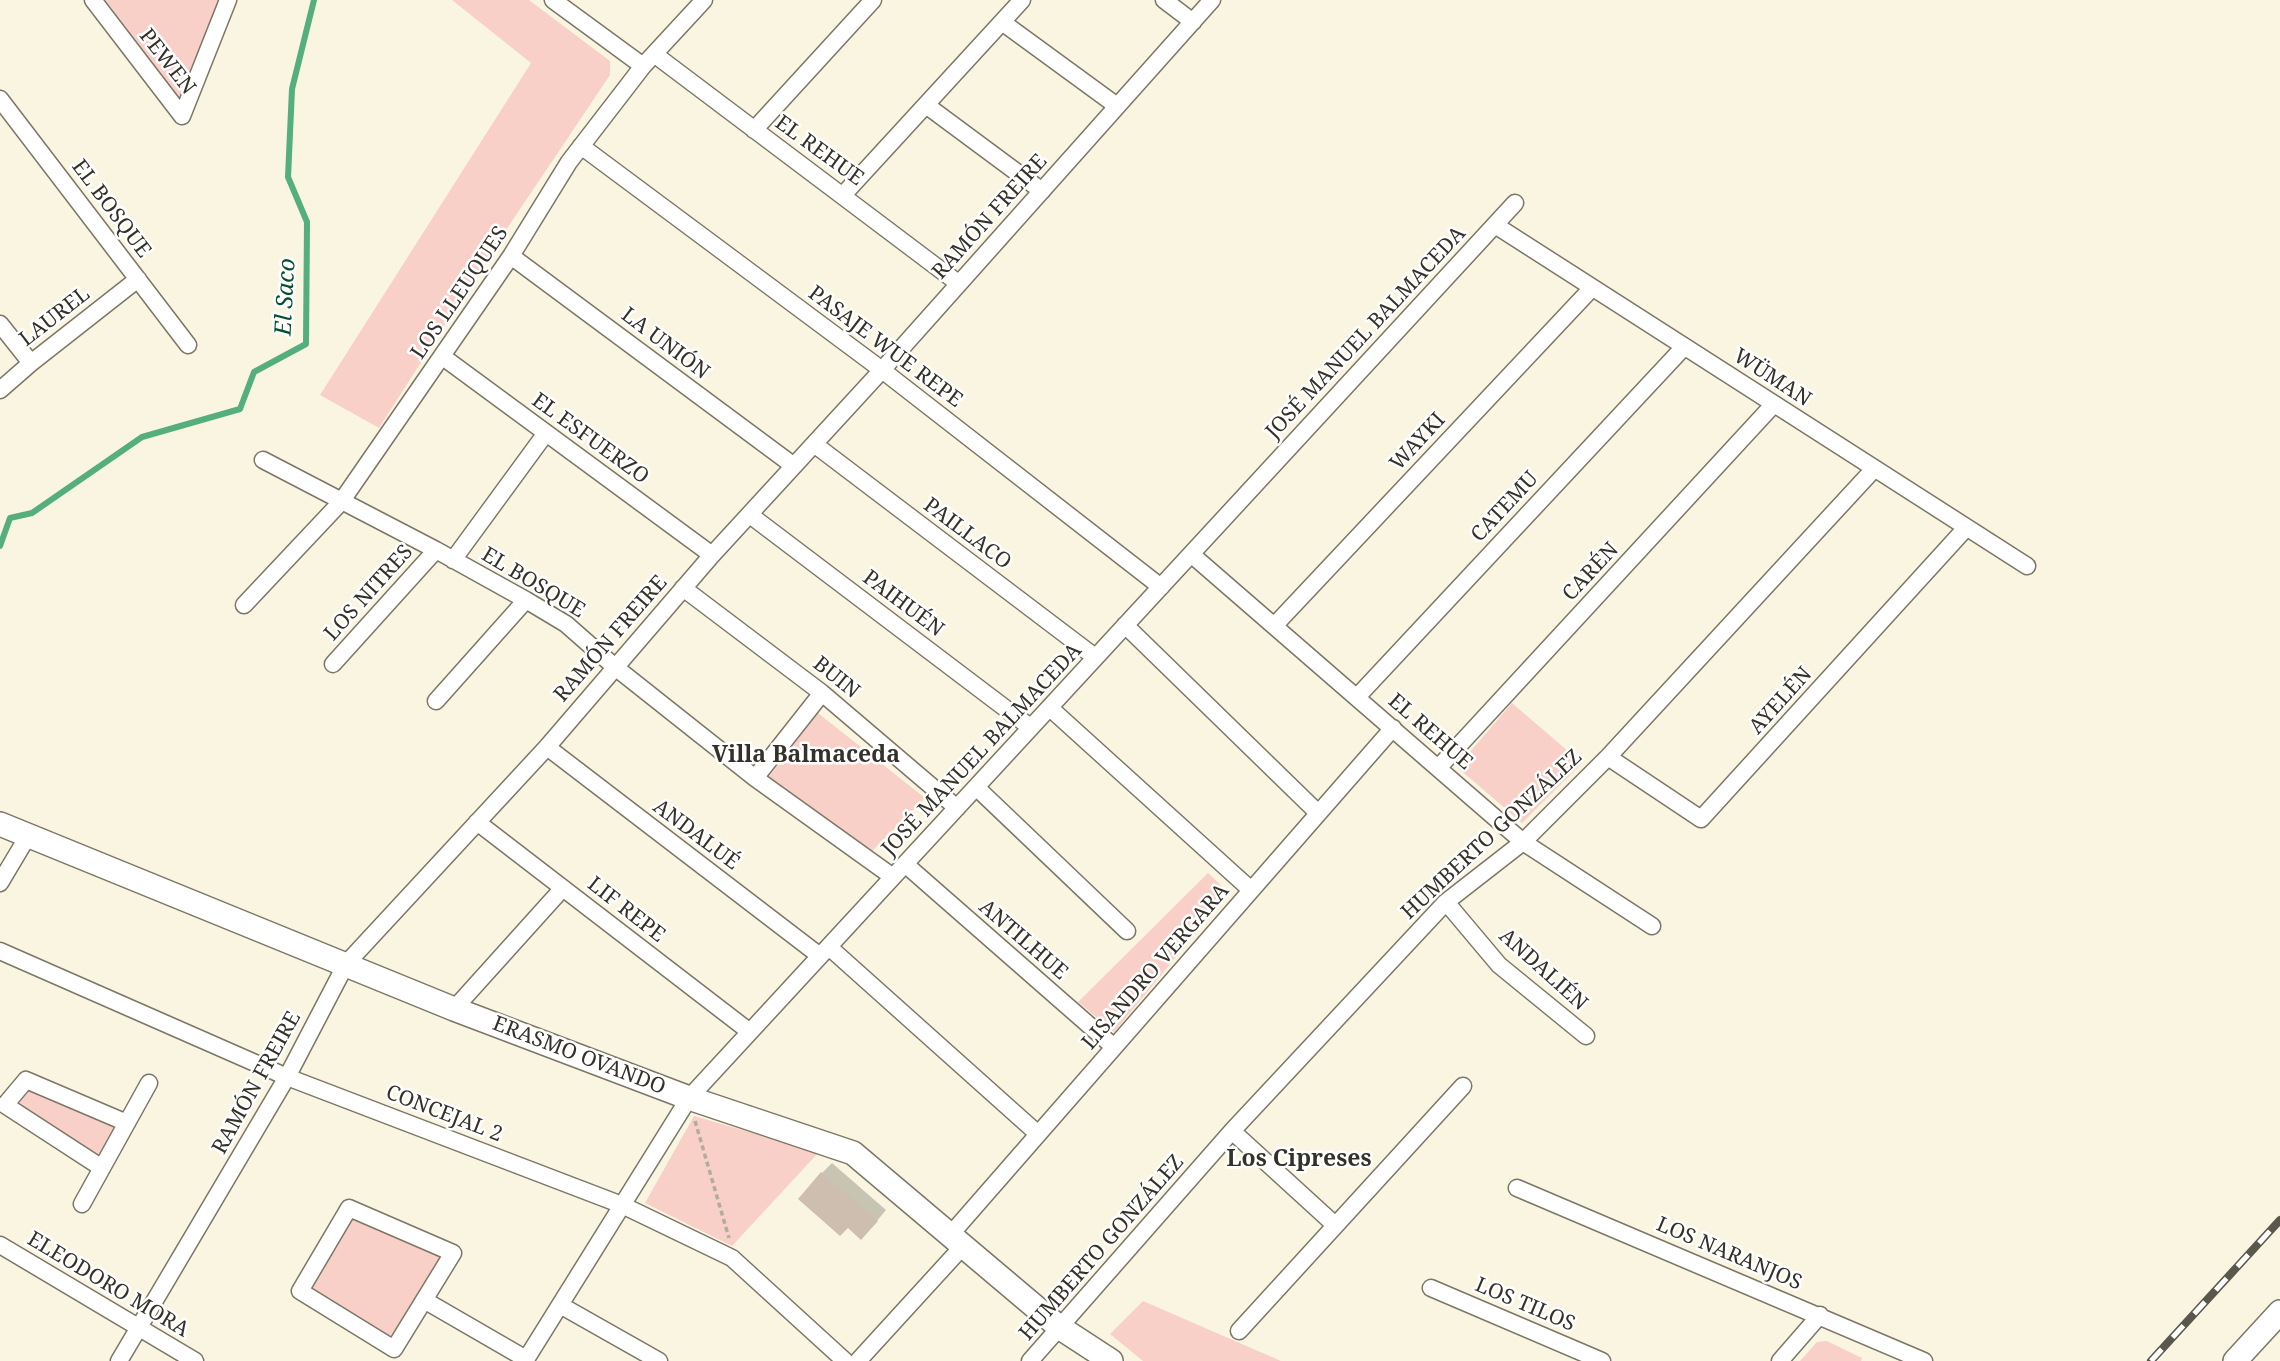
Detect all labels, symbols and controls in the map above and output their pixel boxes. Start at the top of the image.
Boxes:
street label: PEWEN [134,24,200,100]
street label: EL REHUE [770,110,868,192]
street label: RAMÓN FREIRE [927,149,1053,285]
street label: EL BOSQUE [66,155,156,263]
street label: LOS LLEUQUES [406,222,514,364]
street label: JOSÉ MANUEL BALMACEDA [1261,222,1471,444]
water label: El Saco [270,258,302,336]
street label: PASAJE WUE REPE [803,281,967,413]
street label: LAUREL [15,282,95,352]
street label: LA UNIÓN [616,303,714,385]
street label: WÜMAN [1728,344,1816,412]
street label: EL ESFUERZO [527,388,653,490]
street label: WAYKI [1385,408,1451,476]
street label: CATEMU [1466,467,1544,547]
street label: PAILLACO [918,493,1016,575]
street label: CARÉN [1558,538,1624,606]
street label: LOS NITRES [319,540,419,646]
street label: EL BOSQUE [477,542,589,624]
street label: PAIHUÉN [857,565,949,643]
street label: RAMÓN FREIRE [549,571,673,707]
street label: JOSÉ MANUEL BALMACEDA [877,639,1087,861]
street label: BUIN [808,652,864,704]
street label: AYELÉN [1744,662,1818,740]
street label: EL REHUE [1383,689,1477,775]
district label: Villa Balmaceda [712,741,900,769]
street label: HUMBERTO GONZÁLEZ [1397,745,1587,925]
street label: ANDALUÉ [648,794,744,876]
street label: LIF REPE [582,872,670,948]
street label: LISANDRO VERGARA [1077,879,1235,1055]
street label: ANTILHUE [973,895,1073,985]
street label: ANDALIÉN [1494,924,1592,1016]
street label: RAMÓN FREIRE [207,1007,307,1159]
street label: ERASMO OVANDO [489,1011,669,1101]
street label: CONCEJAL 2 [382,1080,506,1148]
district label: Los Cipreses [1227,1145,1371,1173]
street label: HUMBERTO GONZÁLEZ [1015,1150,1189,1346]
street label: LOS NARANJOS [1653,1212,1805,1296]
street label: ELEODORO MORA [23,1227,193,1343]
street label: LOS TILOS [1471,1273,1579,1337]

